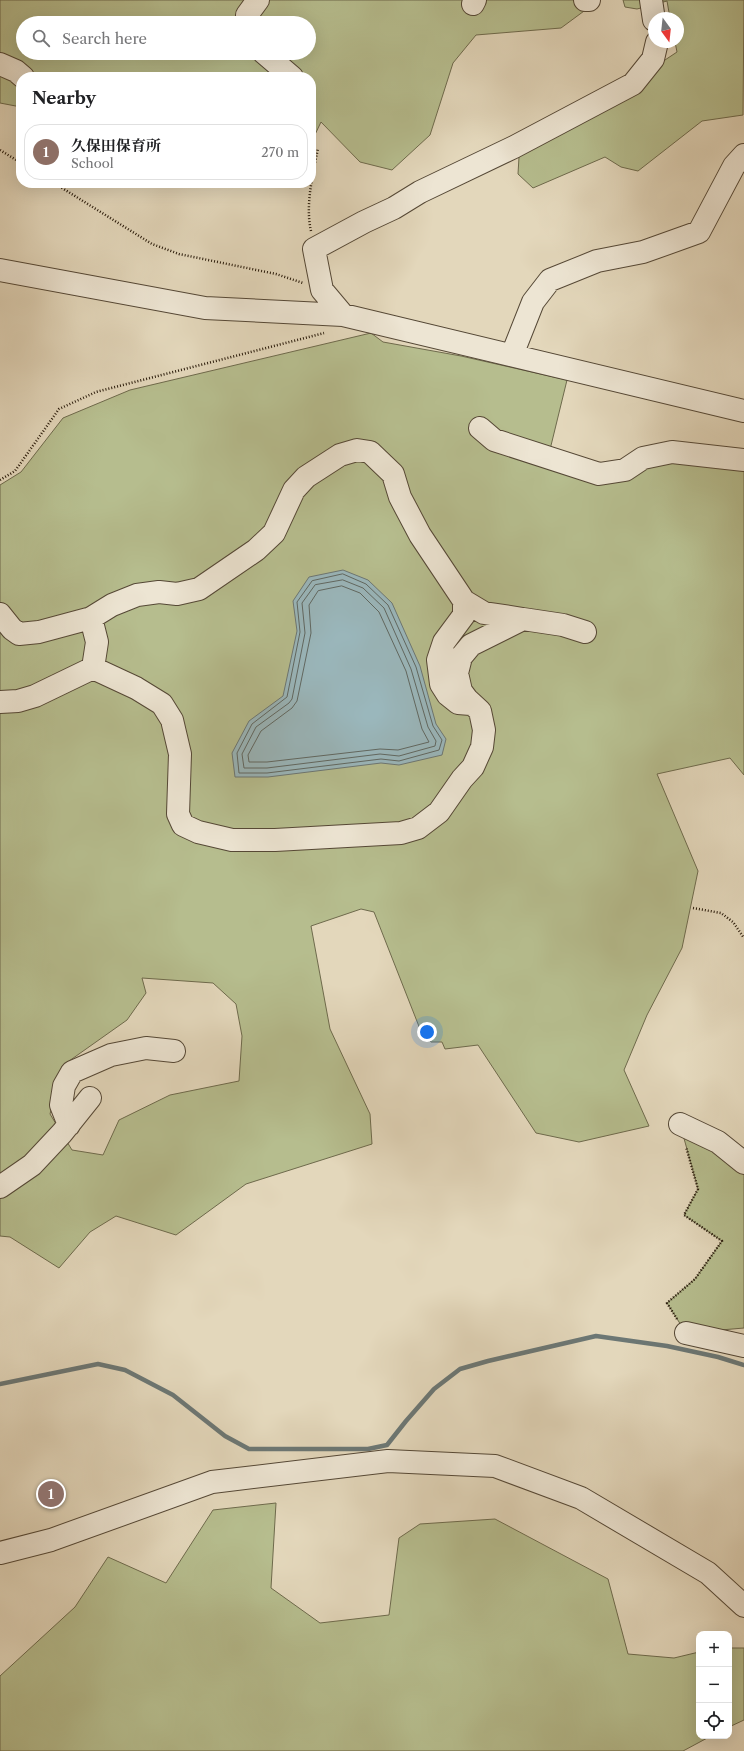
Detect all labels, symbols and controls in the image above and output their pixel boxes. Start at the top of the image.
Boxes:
north arrow [648,12,684,48]
search box [16,16,316,60]
icon: search [30,27,52,49]
text: Search here [62,29,147,48]
text: Nearby [32,88,96,108]
text: 久保田保育所 [71,136,161,155]
text: 1 [43,144,49,160]
text: 270 m [261,144,299,160]
text: School [71,155,114,171]
your location [417,1022,437,1042]
pin: 1 [38,1479,64,1509]
map controls [696,1631,732,1739]
button: + [696,1631,732,1667]
button: − [696,1667,732,1703]
button: locate [696,1703,732,1739]

